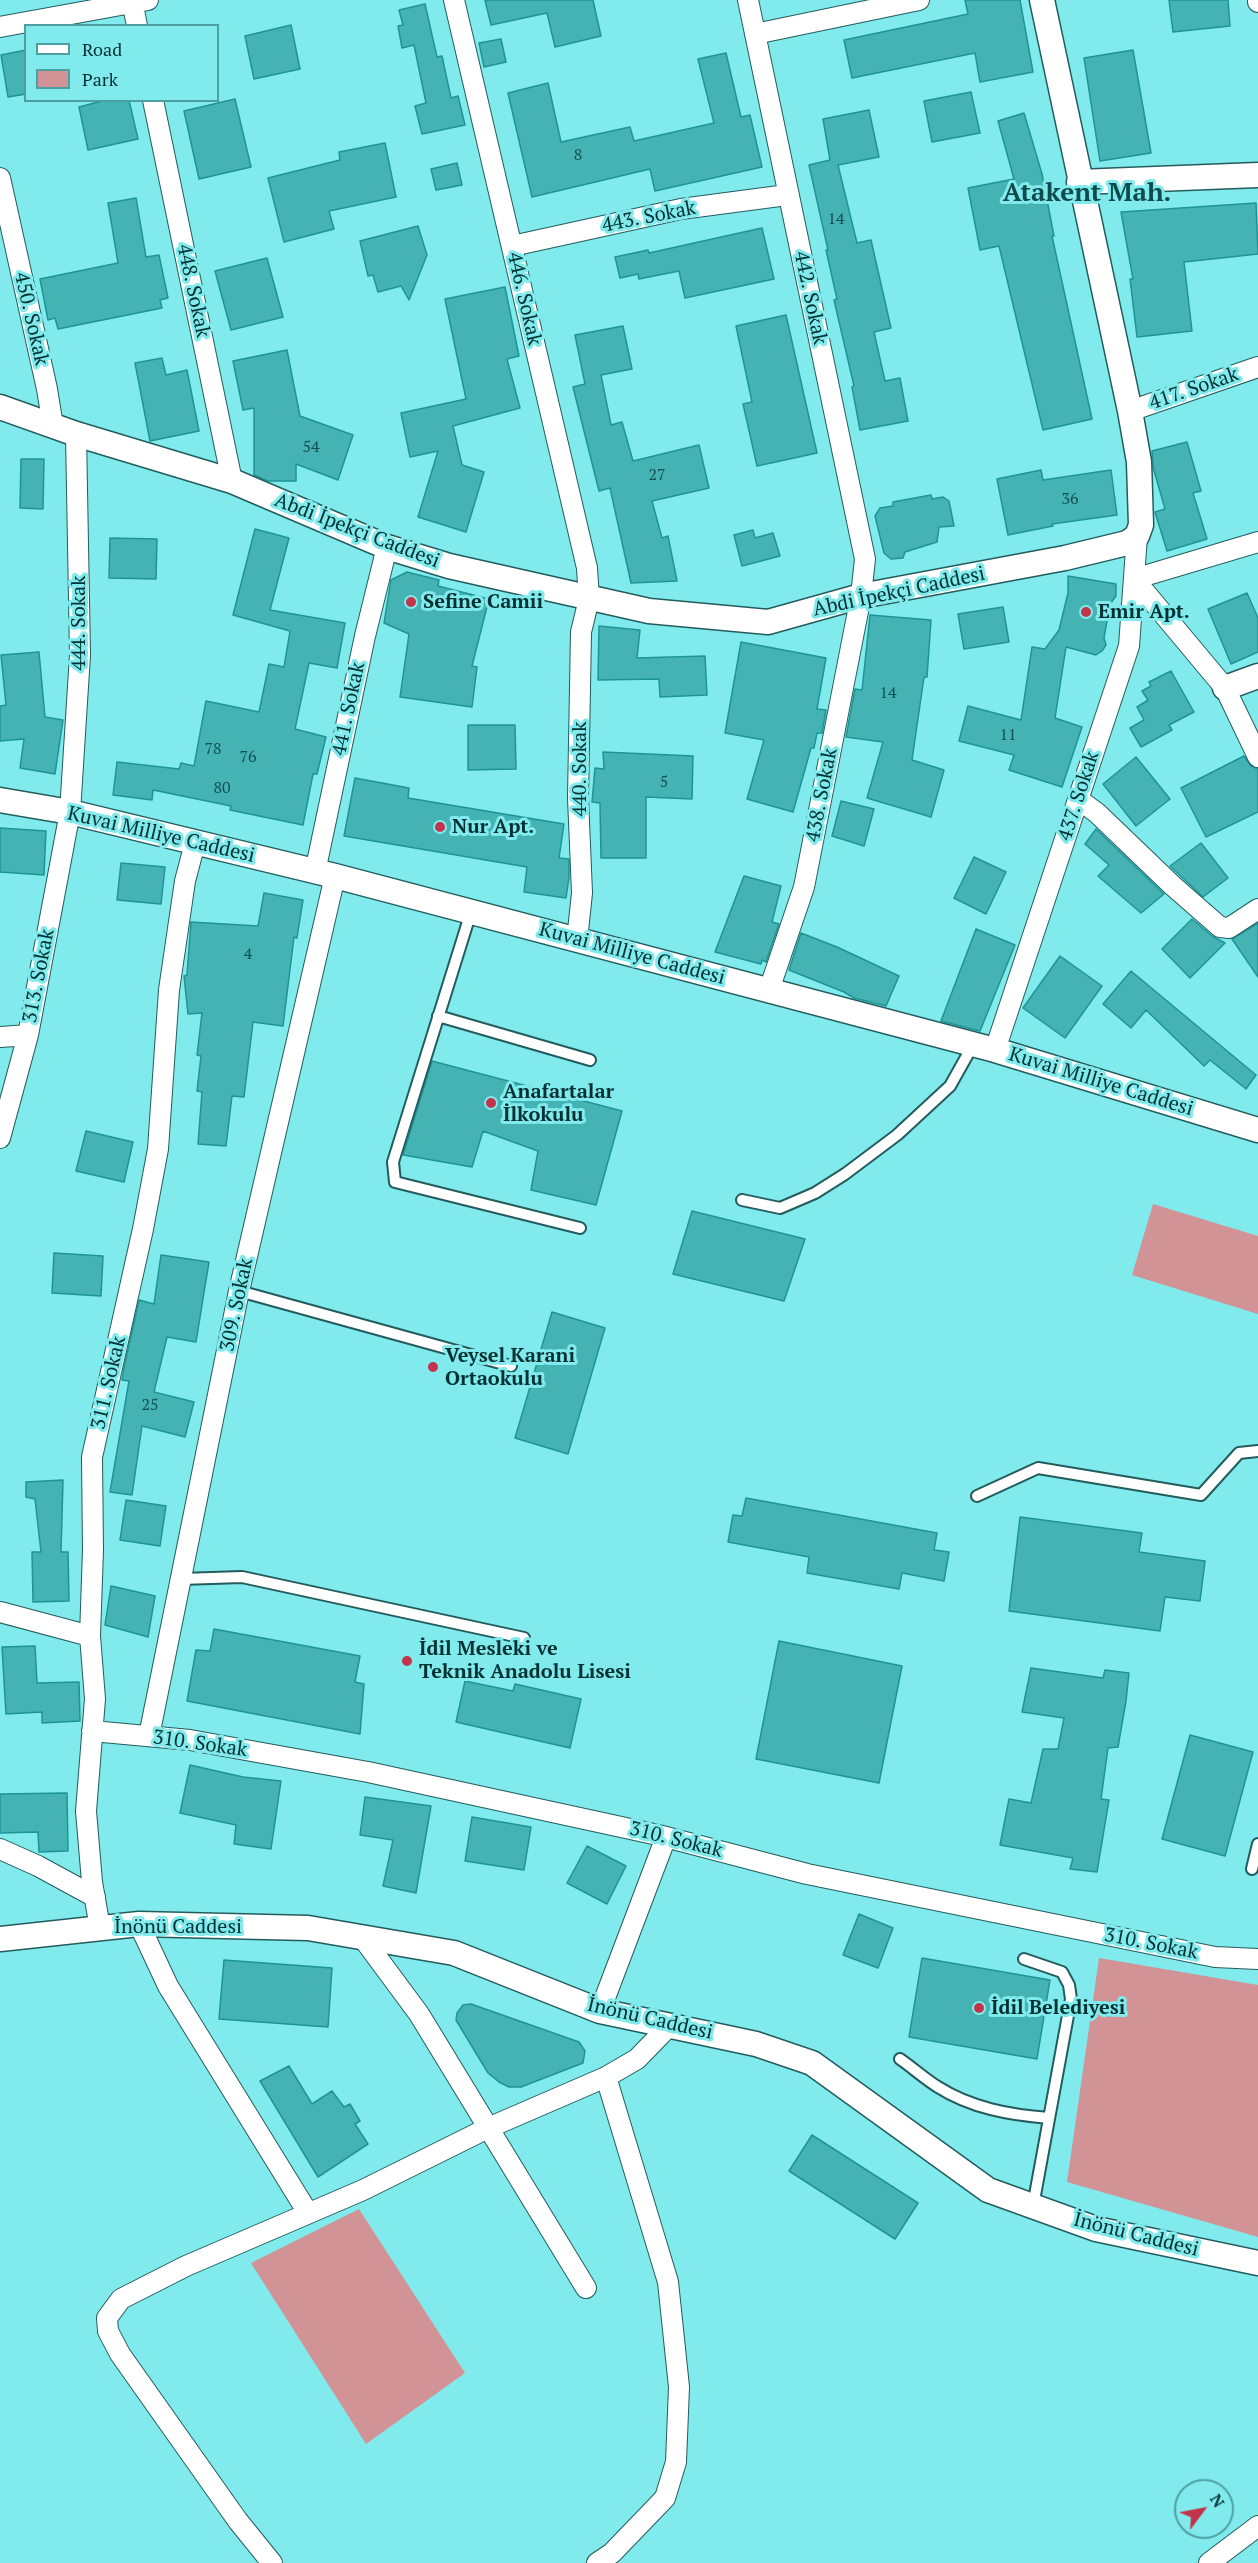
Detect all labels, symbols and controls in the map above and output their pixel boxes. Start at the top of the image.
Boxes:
legend [24,24,219,102]
text: Road [82,37,122,61]
text: Park [82,67,118,91]
house number: 8 [574,145,582,165]
district label: Atakent Mah. [1003,178,1171,210]
street label: 443. Sokak [600,196,698,238]
house number: 14 [827,209,845,229]
street label: 448. Sokak [171,242,215,340]
street label: 442. Sokak [788,249,832,347]
street label: 446. Sokak [502,250,546,348]
street label: 450. Sokak [9,270,53,368]
street label: 417. Sokak [1146,363,1242,415]
house number: 54 [302,437,320,457]
house number: 27 [648,465,666,485]
street label: Abdi İpekçi Caddesi [271,488,443,574]
house number: 36 [1061,489,1079,509]
street label: Abdi İpekçi Caddesi [811,562,987,622]
street label: 444. Sokak [67,576,91,670]
place label: Sefine Camii [423,590,543,614]
marker: Sefine Camii [404,595,418,609]
place label: Emir Apt. [1098,600,1190,624]
marker: Emir Apt. [1079,605,1093,619]
street label: 441. Sokak [327,660,371,758]
house number: 14 [879,683,897,703]
street label: 440. Sokak [568,722,592,816]
house number: 11 [999,725,1017,745]
house number: 78 [204,739,222,759]
street label: 438. Sokak [801,746,843,844]
house number: 76 [239,747,257,767]
street label: 437. Sokak [1053,748,1105,844]
house number: 5 [660,772,668,792]
house number: 80 [213,778,231,798]
street label: Kuvai Milliye Caddesi [65,802,257,868]
place label: Nur Apt. [452,815,534,839]
marker: Nur Apt. [433,820,447,834]
street label: Kuvai Milliye Caddesi [536,918,728,990]
street label: 313. Sokak [18,927,60,1025]
house number: 4 [244,944,252,964]
street label: Kuvai Milliye Caddesi [1006,1043,1196,1121]
place label: Anafartalar İlkokulu [503,1080,614,1127]
marker: Anafartalar İlkokulu [484,1096,498,1110]
street label: 309. Sokak [215,1256,259,1354]
street label: 311. Sokak [87,1334,131,1432]
place label: Veysel Karani Ortaokulu [445,1344,575,1391]
marker: Veysel Karani Ortaokulu [426,1360,440,1374]
house number: 25 [141,1395,159,1415]
place label: İdil Mesleki ve Teknik Anadolu Lisesi [419,1637,631,1684]
marker: İdil Mesleki ve Teknik Anadolu Lisesi [400,1654,414,1668]
street label: 310. Sokak [151,1726,249,1762]
street label: 310. Sokak [627,1817,725,1863]
street label: İnönü Caddesi [114,1915,242,1939]
street label: 310. Sokak [1102,1923,1200,1965]
street label: İnönü Caddesi [585,1993,715,2045]
place label: İdil Belediyesi [991,1996,1125,2020]
marker: İdil Belediyesi [972,2001,986,2015]
street label: İnönü Caddesi [1071,2208,1201,2262]
north arrow [1174,2479,1234,2539]
text: N [1205,2490,1230,2511]

